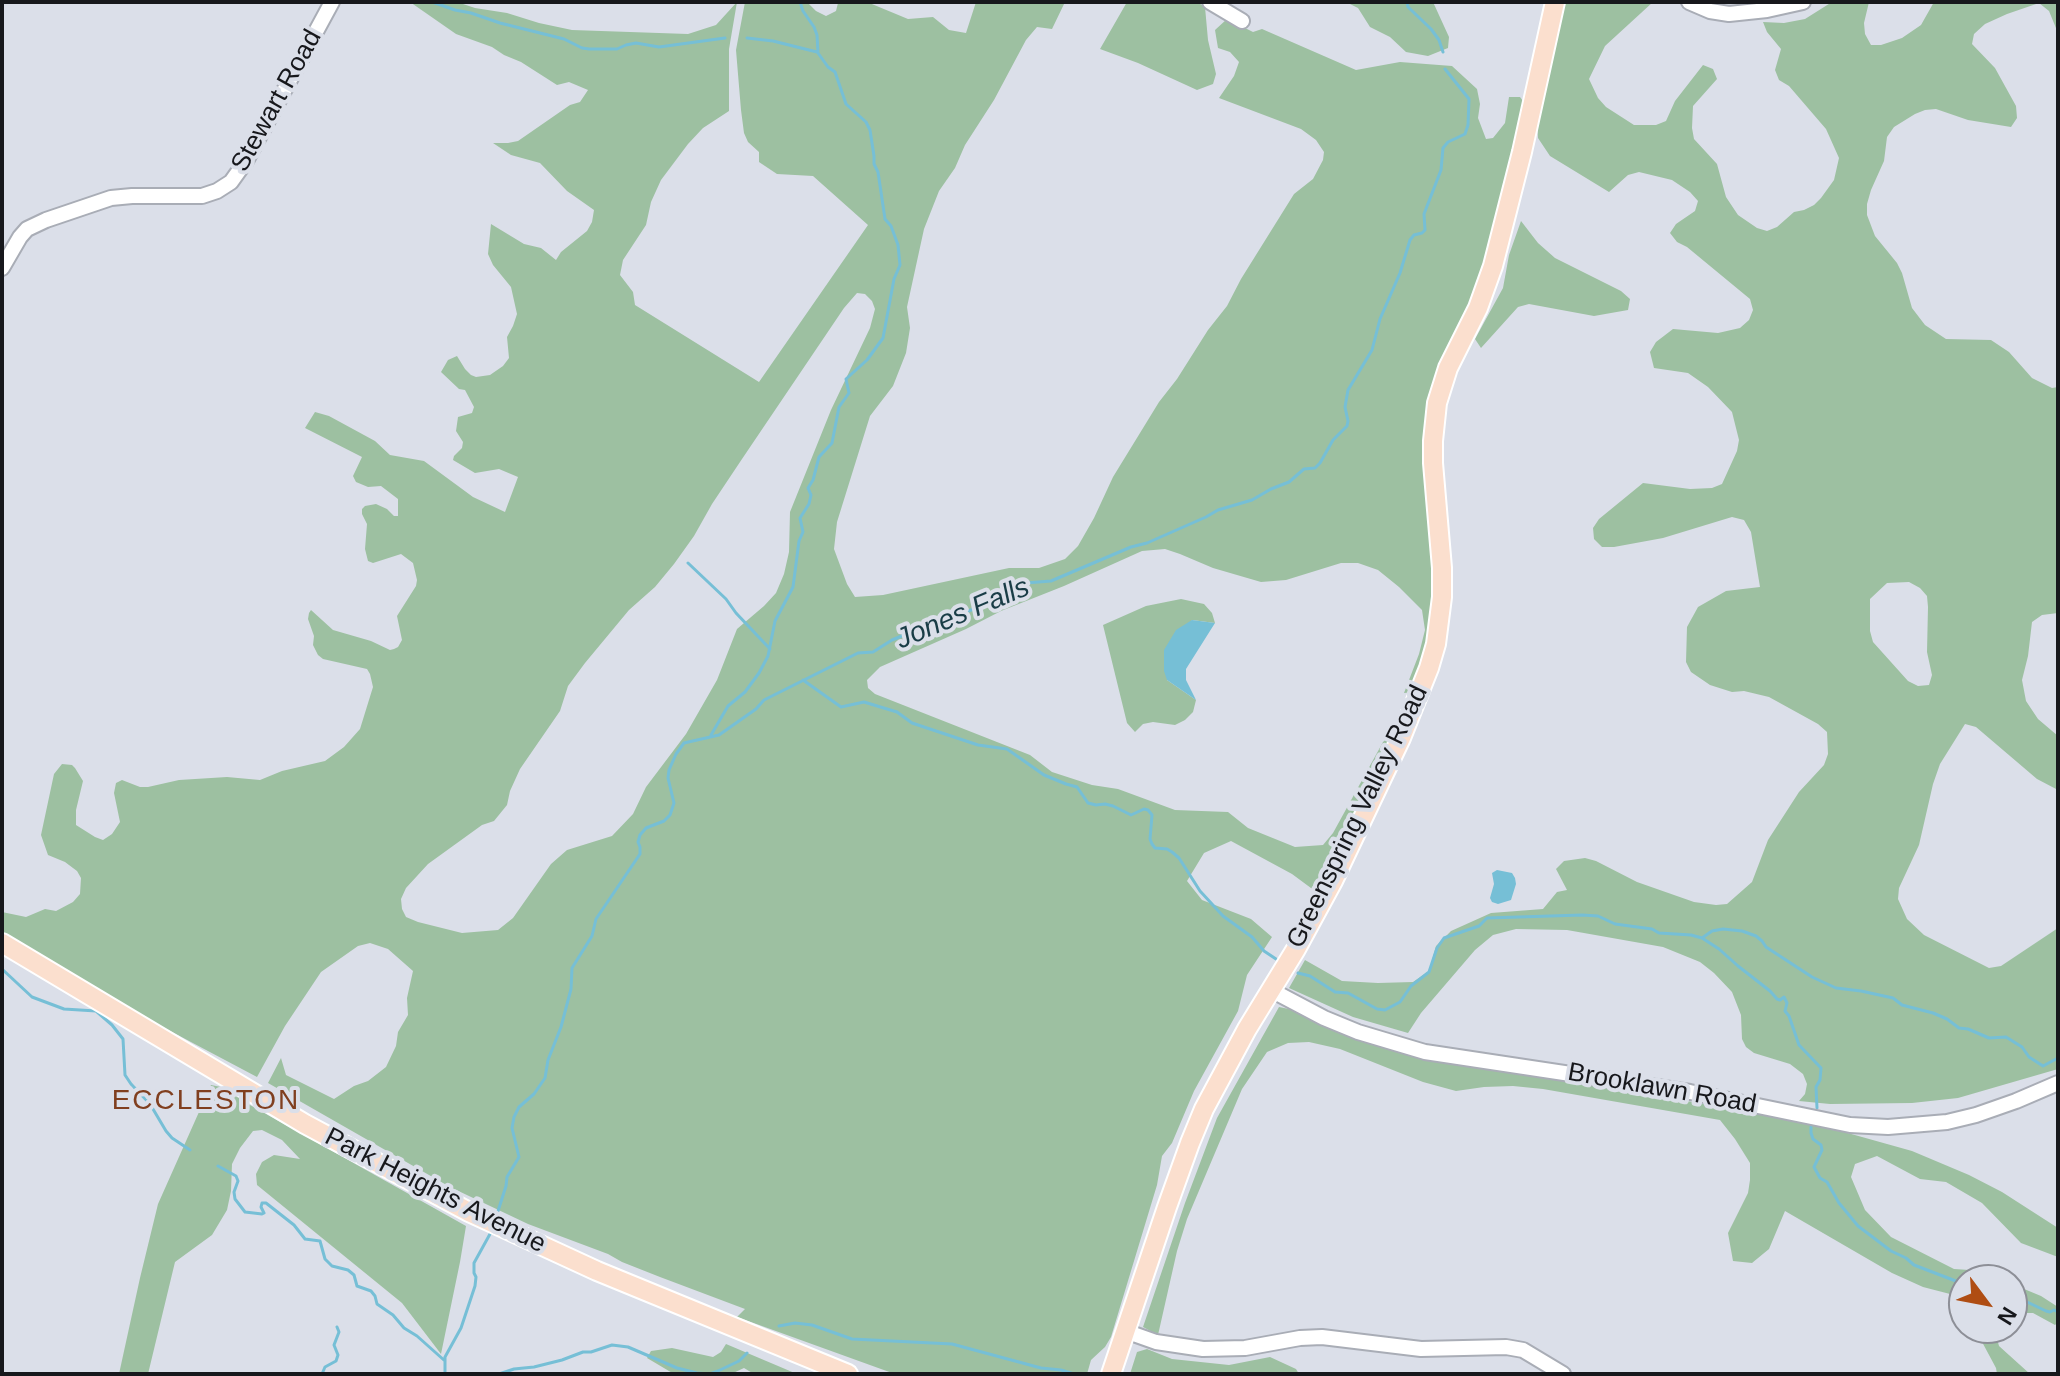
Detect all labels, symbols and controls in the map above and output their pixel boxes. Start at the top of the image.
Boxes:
street label: Stewart Road [225,25,329,177]
water label: Jones Falls [891,571,1035,657]
street label: Greenspring Valley Road [1281,680,1435,954]
street label: Brooklawn Road [1565,1057,1759,1121]
district label: ECCLESTON [112,1084,300,1118]
street label: Park Heights Avenue [319,1122,551,1260]
north arrow [1948,1264,2028,1344]
text: N [1992,1303,2022,1329]

